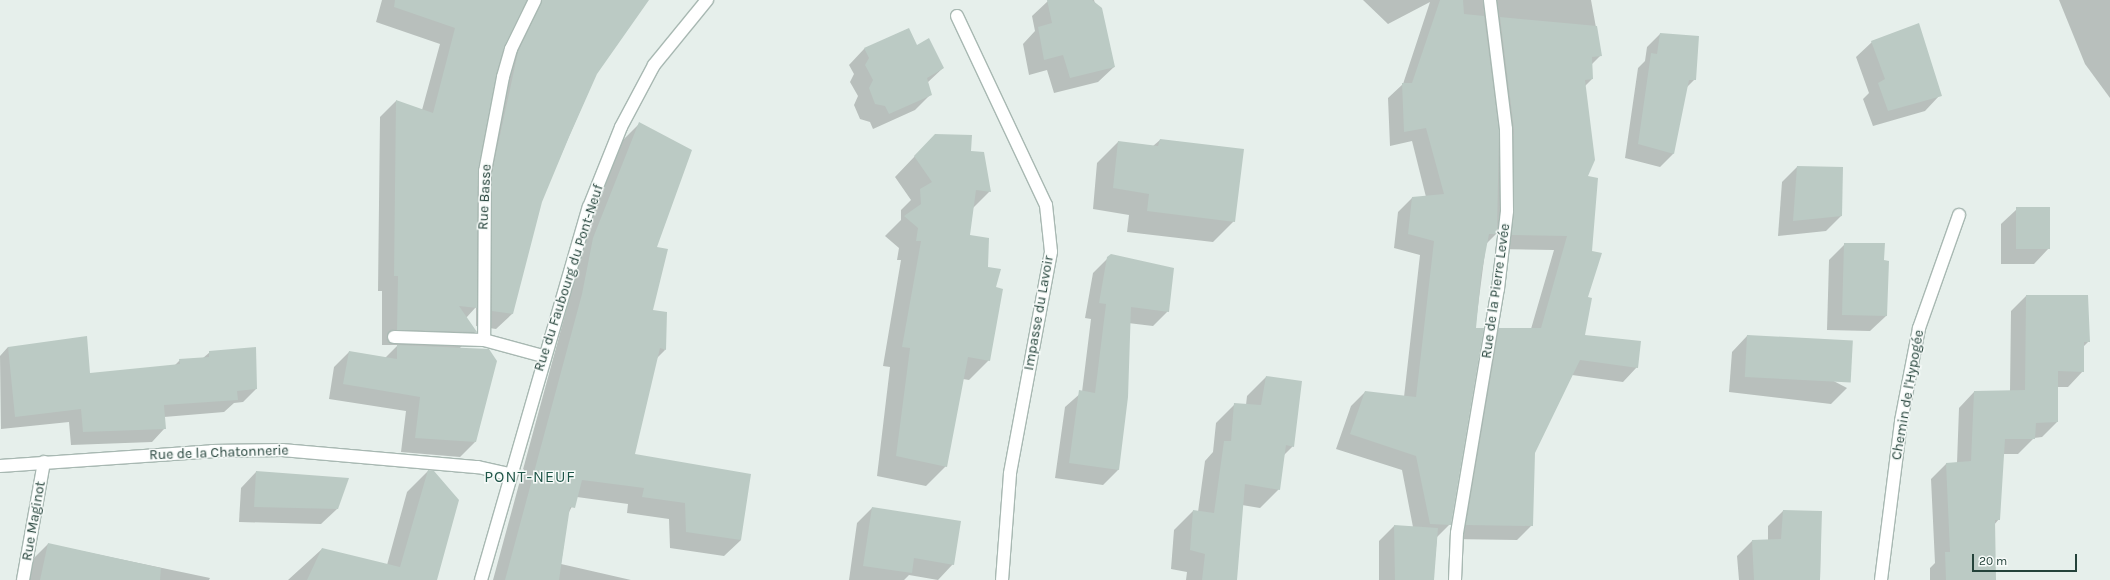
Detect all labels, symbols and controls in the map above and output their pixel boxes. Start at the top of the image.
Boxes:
street label: Rue Basse [475,164,495,230]
street label: Rue du Faubourg du Pont-Neuf [531,182,607,374]
street label: Rue de la Pierre Levée [1478,222,1514,360]
street label: Impasse du Lavoir [1021,254,1057,372]
street label: Chemin de l'Hypogée [1888,329,1928,461]
street label: Rue de la Chatonnerie [149,442,289,464]
district label: PONT-NEUF [484,467,576,487]
street label: Rue Maginot [19,480,49,562]
scale bar [1974,546,2079,572]
text: 20 m [1979,554,2007,568]

